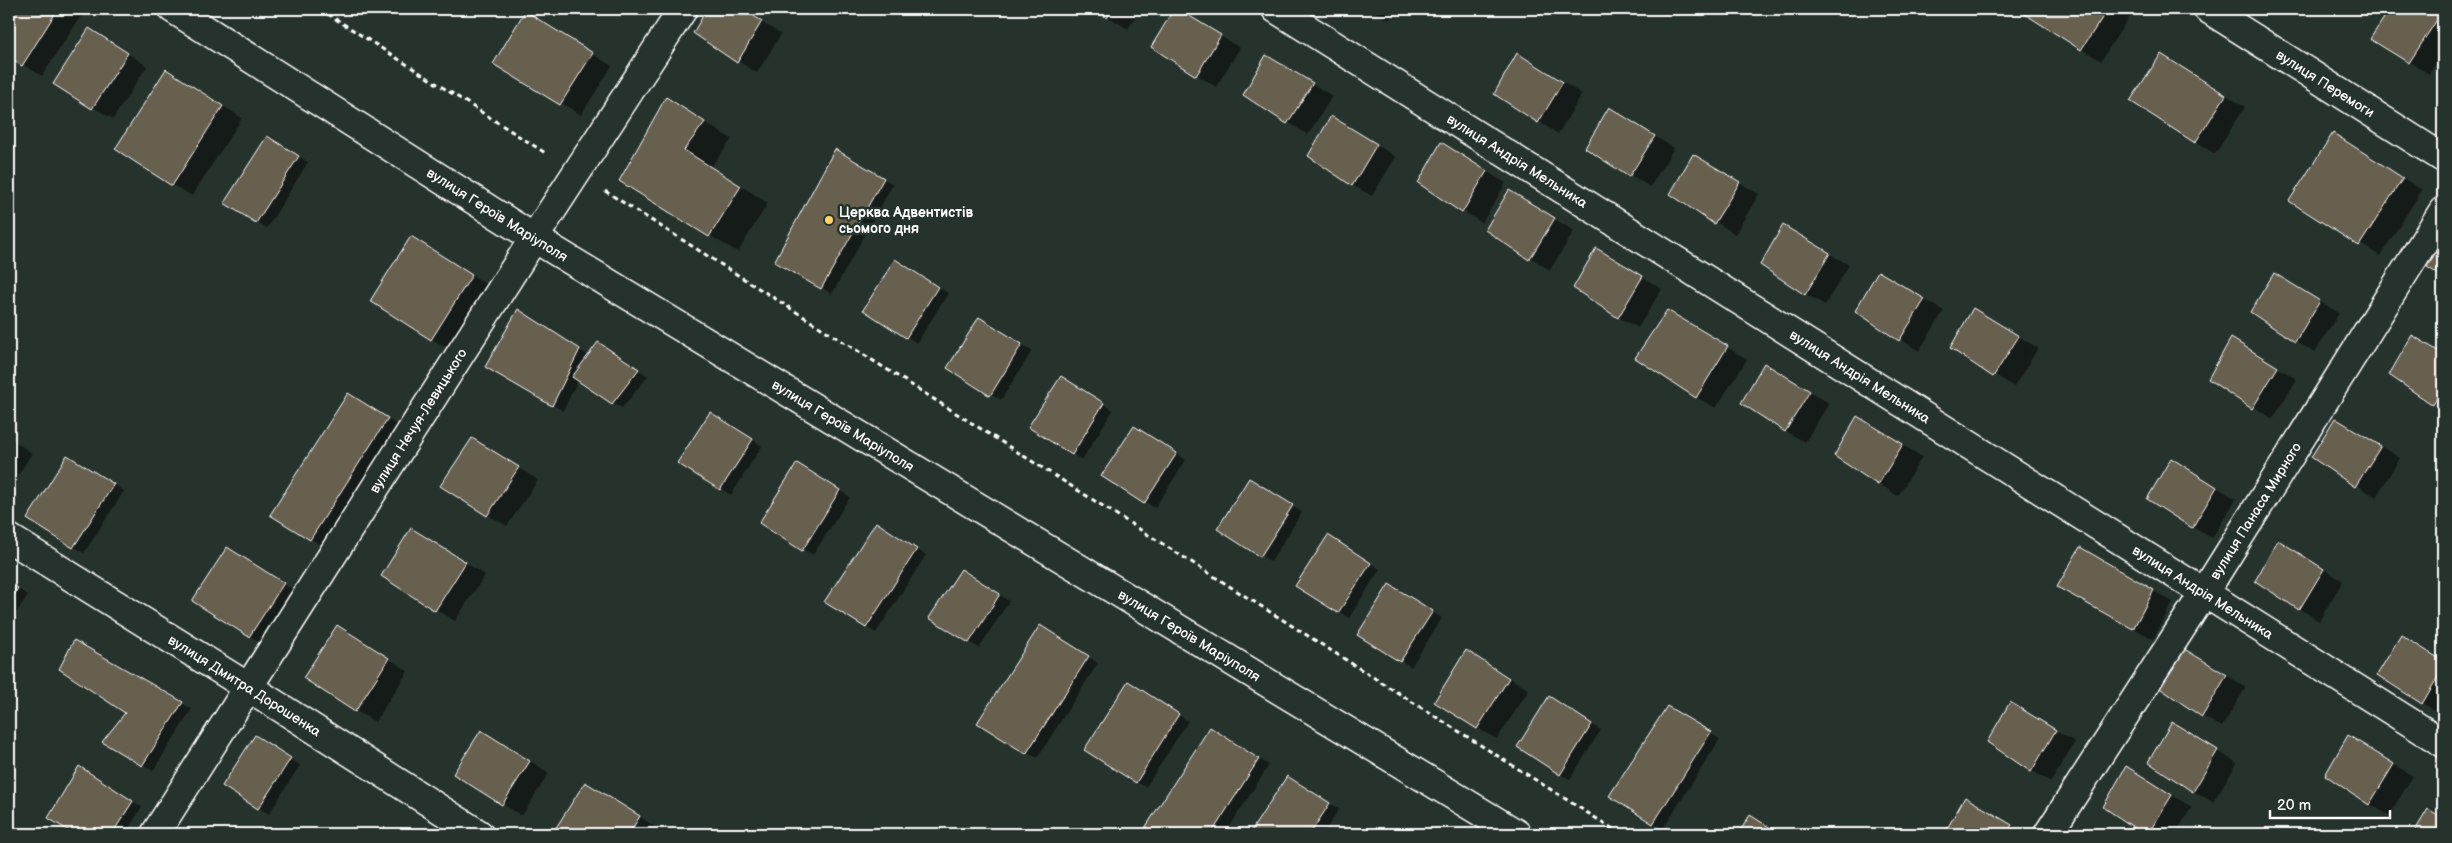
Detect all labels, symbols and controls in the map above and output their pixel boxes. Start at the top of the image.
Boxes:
street label: вулиця Перемоги [2273,46,2378,121]
street label: вулиця Андрія Мельника [1444,110,1591,212]
street label: вулиця Героїв Маріуполя [424,164,571,265]
place label: Церква Адвентистів сьомого дня [839,204,974,237]
marker: Церква Адвентистів сьомого дня [823,214,835,226]
street label: вулиця Андрія Мельника [1787,326,1934,427]
street label: вулиця Нечуя-Левицького [366,345,470,496]
street label: вулиця Героїв Маріуполя [769,376,918,475]
street label: вулиця Панаса Мирного [2206,439,2305,583]
street label: вулиця Андрія Мельника [2129,541,2277,643]
street label: вулиця Героїв Маріуполя [1115,586,1264,685]
street label: вулиця Дмитра Дорошенка [165,631,325,740]
scale bar [2270,788,2390,820]
text: 20 m [2277,796,2311,815]

